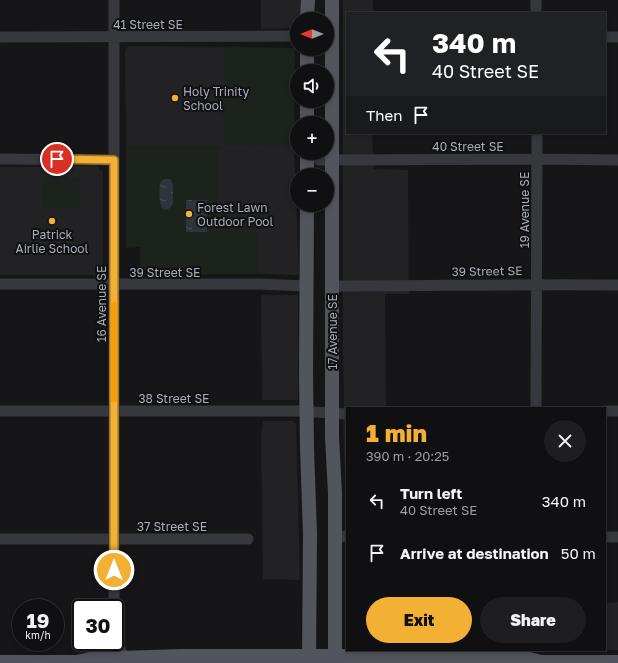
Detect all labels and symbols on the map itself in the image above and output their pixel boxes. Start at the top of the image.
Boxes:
north arrow [290,12,334,56]
street label: 41 Street SE [113,17,183,32]
place label: Holy Trinity School [183,84,250,113]
marker: Holy Trinity School [170,93,180,103]
street label: 40 Street SE [432,139,504,154]
pin [40,142,74,176]
street label: 19 Avenue SE [517,172,532,248]
place label: Forest Lawn Outdoor Pool [197,200,274,229]
marker: Forest Lawn Outdoor Pool [184,209,194,219]
marker: Patrick Airlie School [47,216,57,226]
place label: Patrick Airlie School [16,227,89,256]
street label: 39 Street SE [451,263,523,279]
street label: 39 Street SE [130,265,200,280]
street label: 16 Avenue SE [94,266,109,342]
street label: 17 Avenue SE [325,294,340,370]
street label: 38 Street SE [139,391,209,406]
street label: 37 Street SE [137,519,207,534]
position arrow [93,549,135,591]
speed limit sign: 30 [72,599,124,651]

